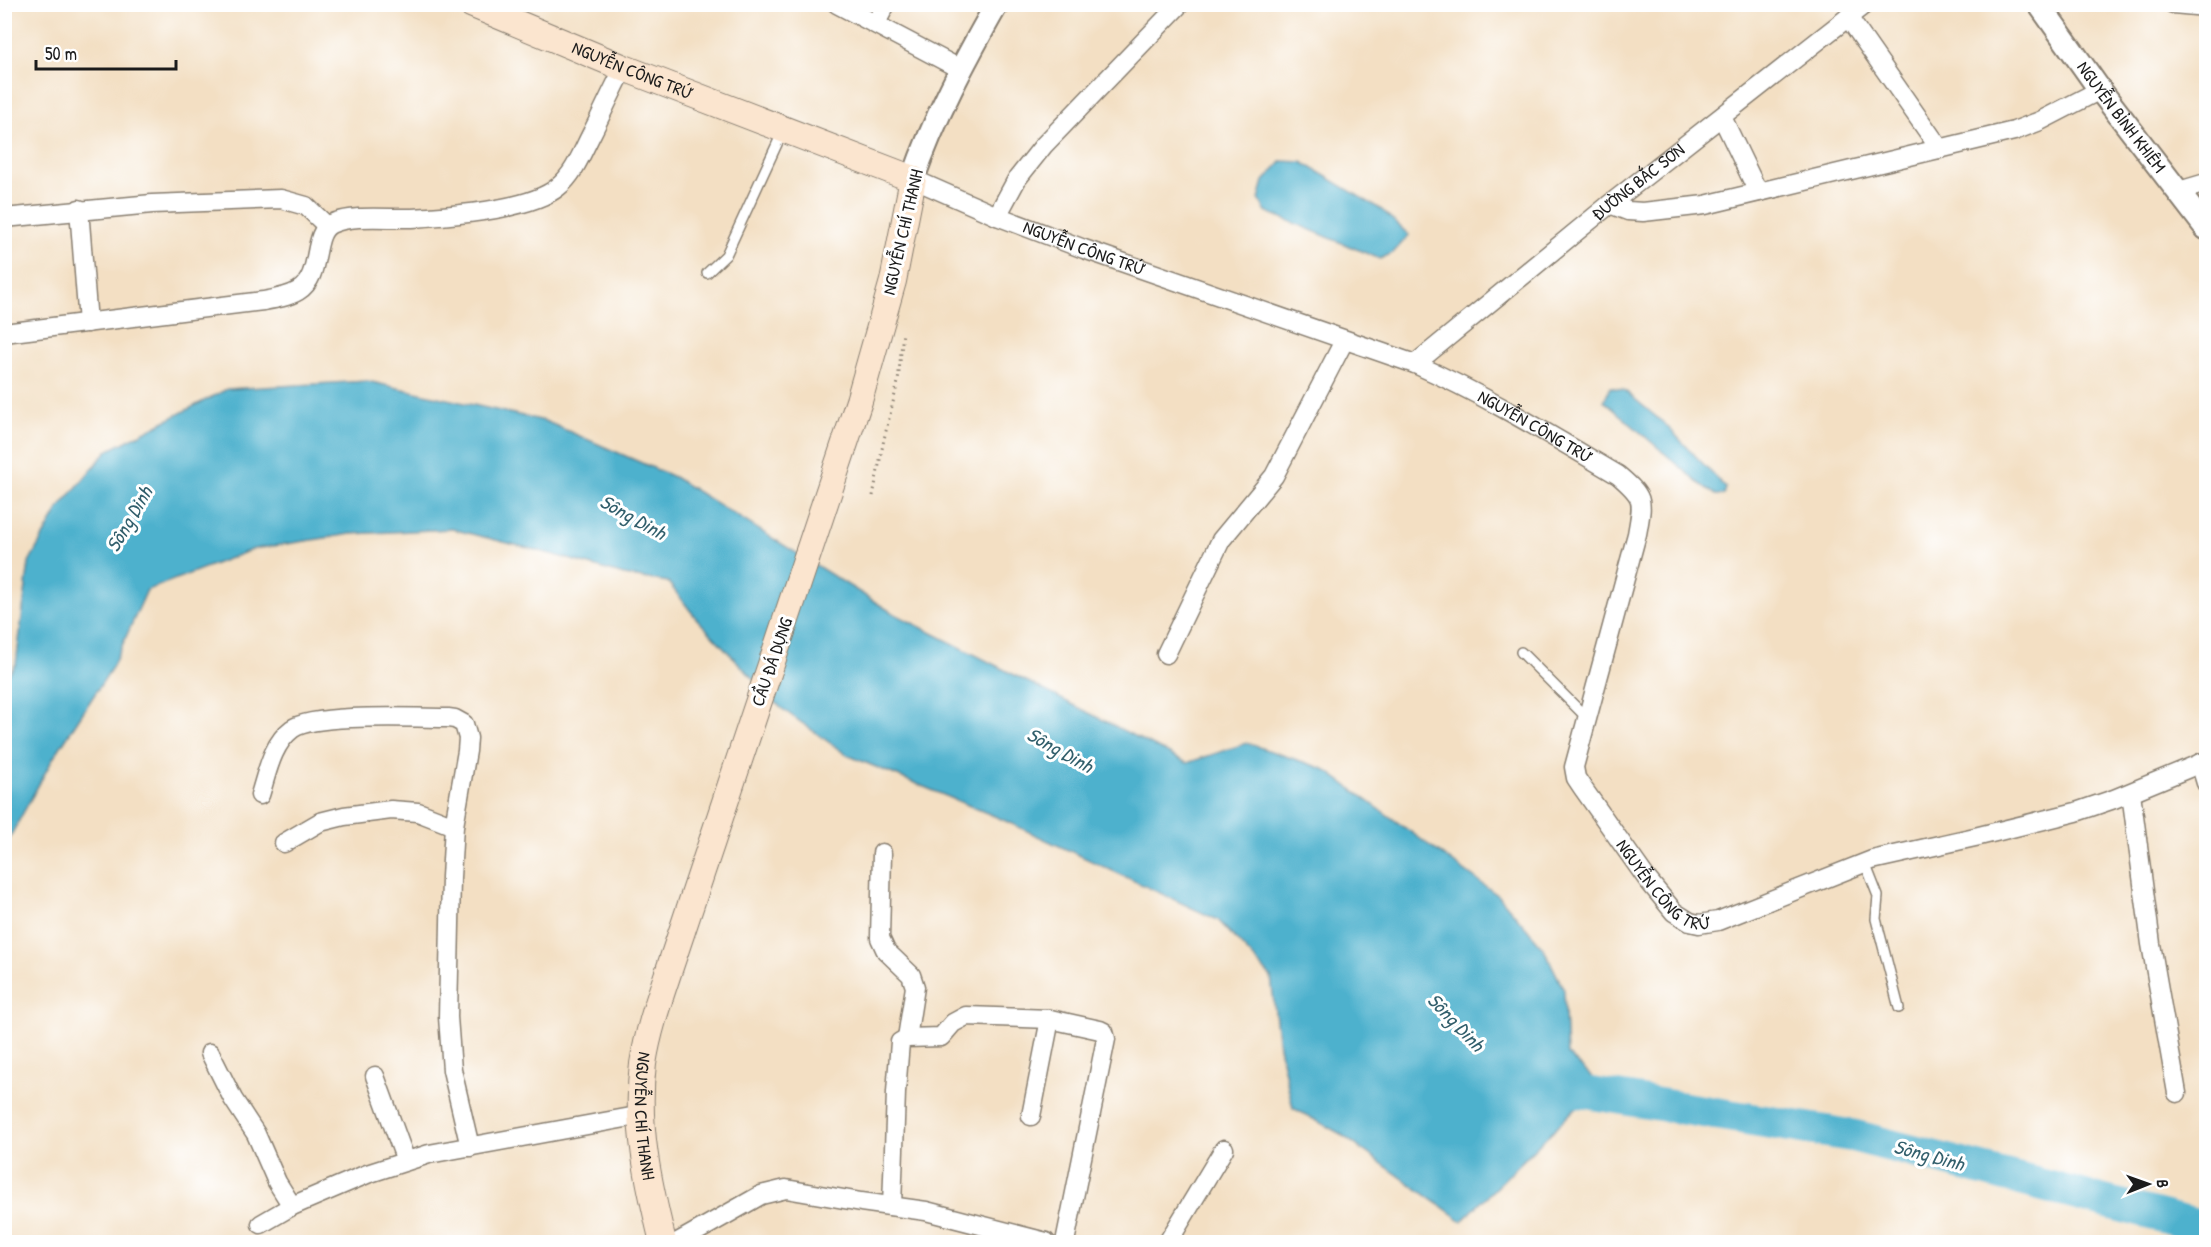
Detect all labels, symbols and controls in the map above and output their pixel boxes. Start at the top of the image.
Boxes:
scale bar [36,33,176,71]
street label: NGUYỄN CÔNG TRỨ [569,35,697,106]
text: 50 m [45,41,77,66]
street label: NGUYỄN BỈNH KHIÊM [2071,56,2172,178]
street label: ĐƯỜNG BẮC SƠN [1586,137,1690,226]
street label: NGUYỄN CHÍ THANH [876,167,929,297]
street label: NGUYỄN CÔNG TRỨ [1020,214,1149,282]
street label: NGUYỄN CÔNG TRỨ [1474,384,1598,469]
water label: Sông Dinh [99,480,160,557]
water label: Sông Dinh [595,487,672,547]
street label: CẦU ĐÁ DỰNG [745,614,798,709]
water label: Sông Dinh [1022,720,1099,780]
street label: NGUYỄN CÔNG TRỨ [1611,834,1713,936]
water label: Sông Dinh [1421,987,1492,1058]
street label: NGUYỄN CHÍ THANH [629,1050,662,1182]
water label: Sông Dinh [1891,1132,1969,1178]
north arrow [2118,1154,2178,1214]
text: B [2152,1179,2174,1188]

